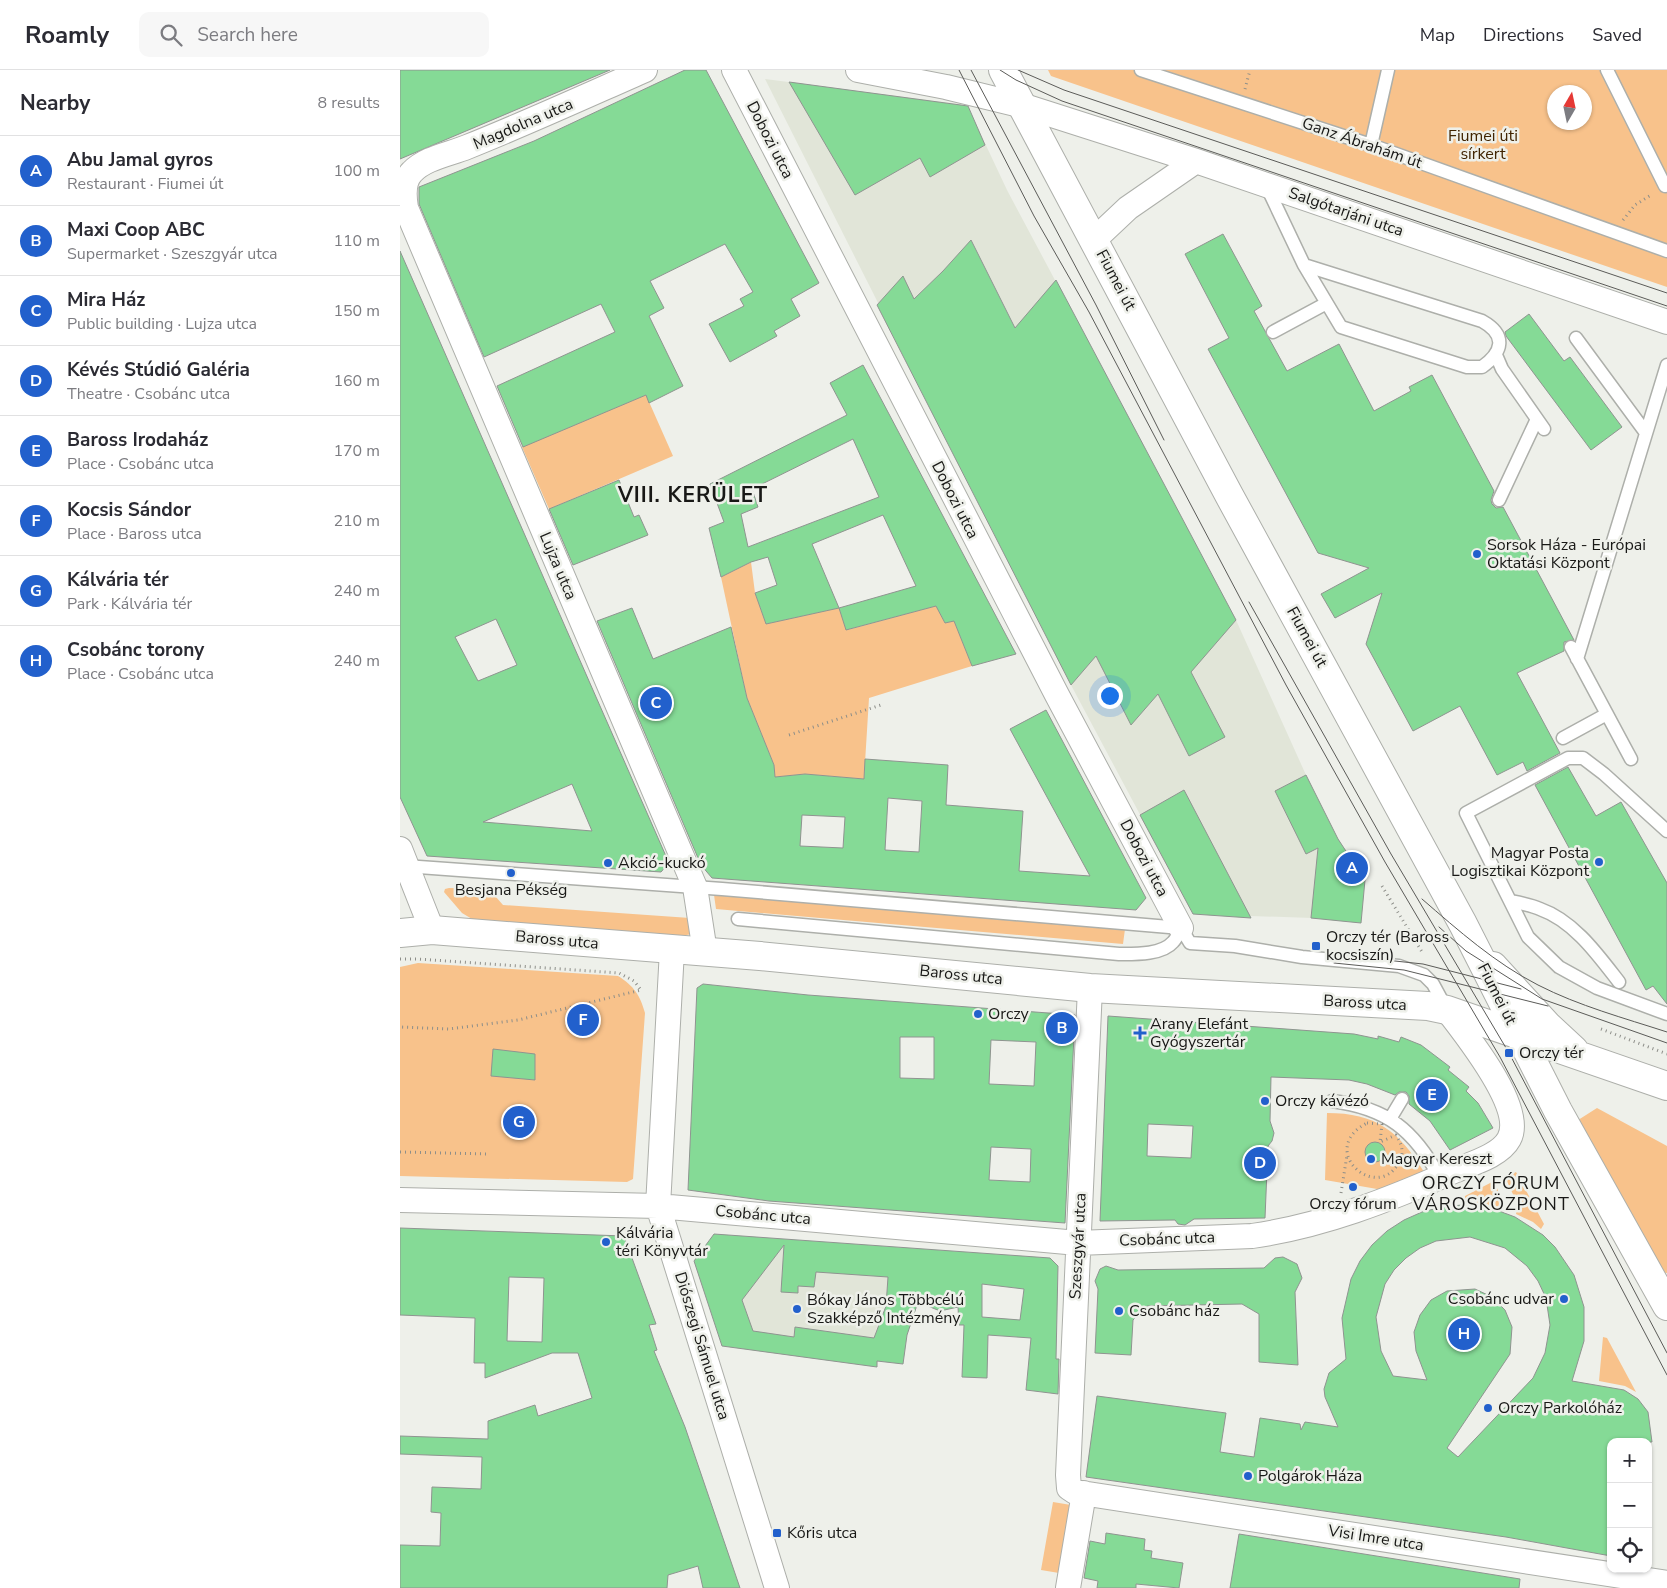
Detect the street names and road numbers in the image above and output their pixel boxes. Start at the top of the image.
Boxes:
street label: Magdolna utca [470,93,576,155]
street label: Dobozi utca [741,97,799,183]
street label: Ganz Ábrahám út [1299,112,1425,174]
street label: Salgótarjáni utca [1285,182,1407,242]
street label: Fiumei út [1091,246,1141,315]
street label: Dobozi utca [926,457,984,543]
street label: Lujza utca [534,529,582,603]
street label: Fiumei út [1281,603,1333,672]
street label: Dobozi utca [1114,816,1174,900]
street label: Baross utca [514,925,600,955]
street label: Baross utca [918,960,1004,990]
street label: Fiumei út [1472,960,1522,1029]
street label: Baross utca [1323,990,1407,1016]
street label: Szeszgyár utca [1064,1192,1092,1300]
street label: Csobánc utca [714,1200,812,1230]
street label: Csobánc utca [1119,1226,1215,1252]
street label: Diószegi Sámuel utca [669,1269,735,1423]
street label: Visi Imre utca [1326,1519,1425,1556]

